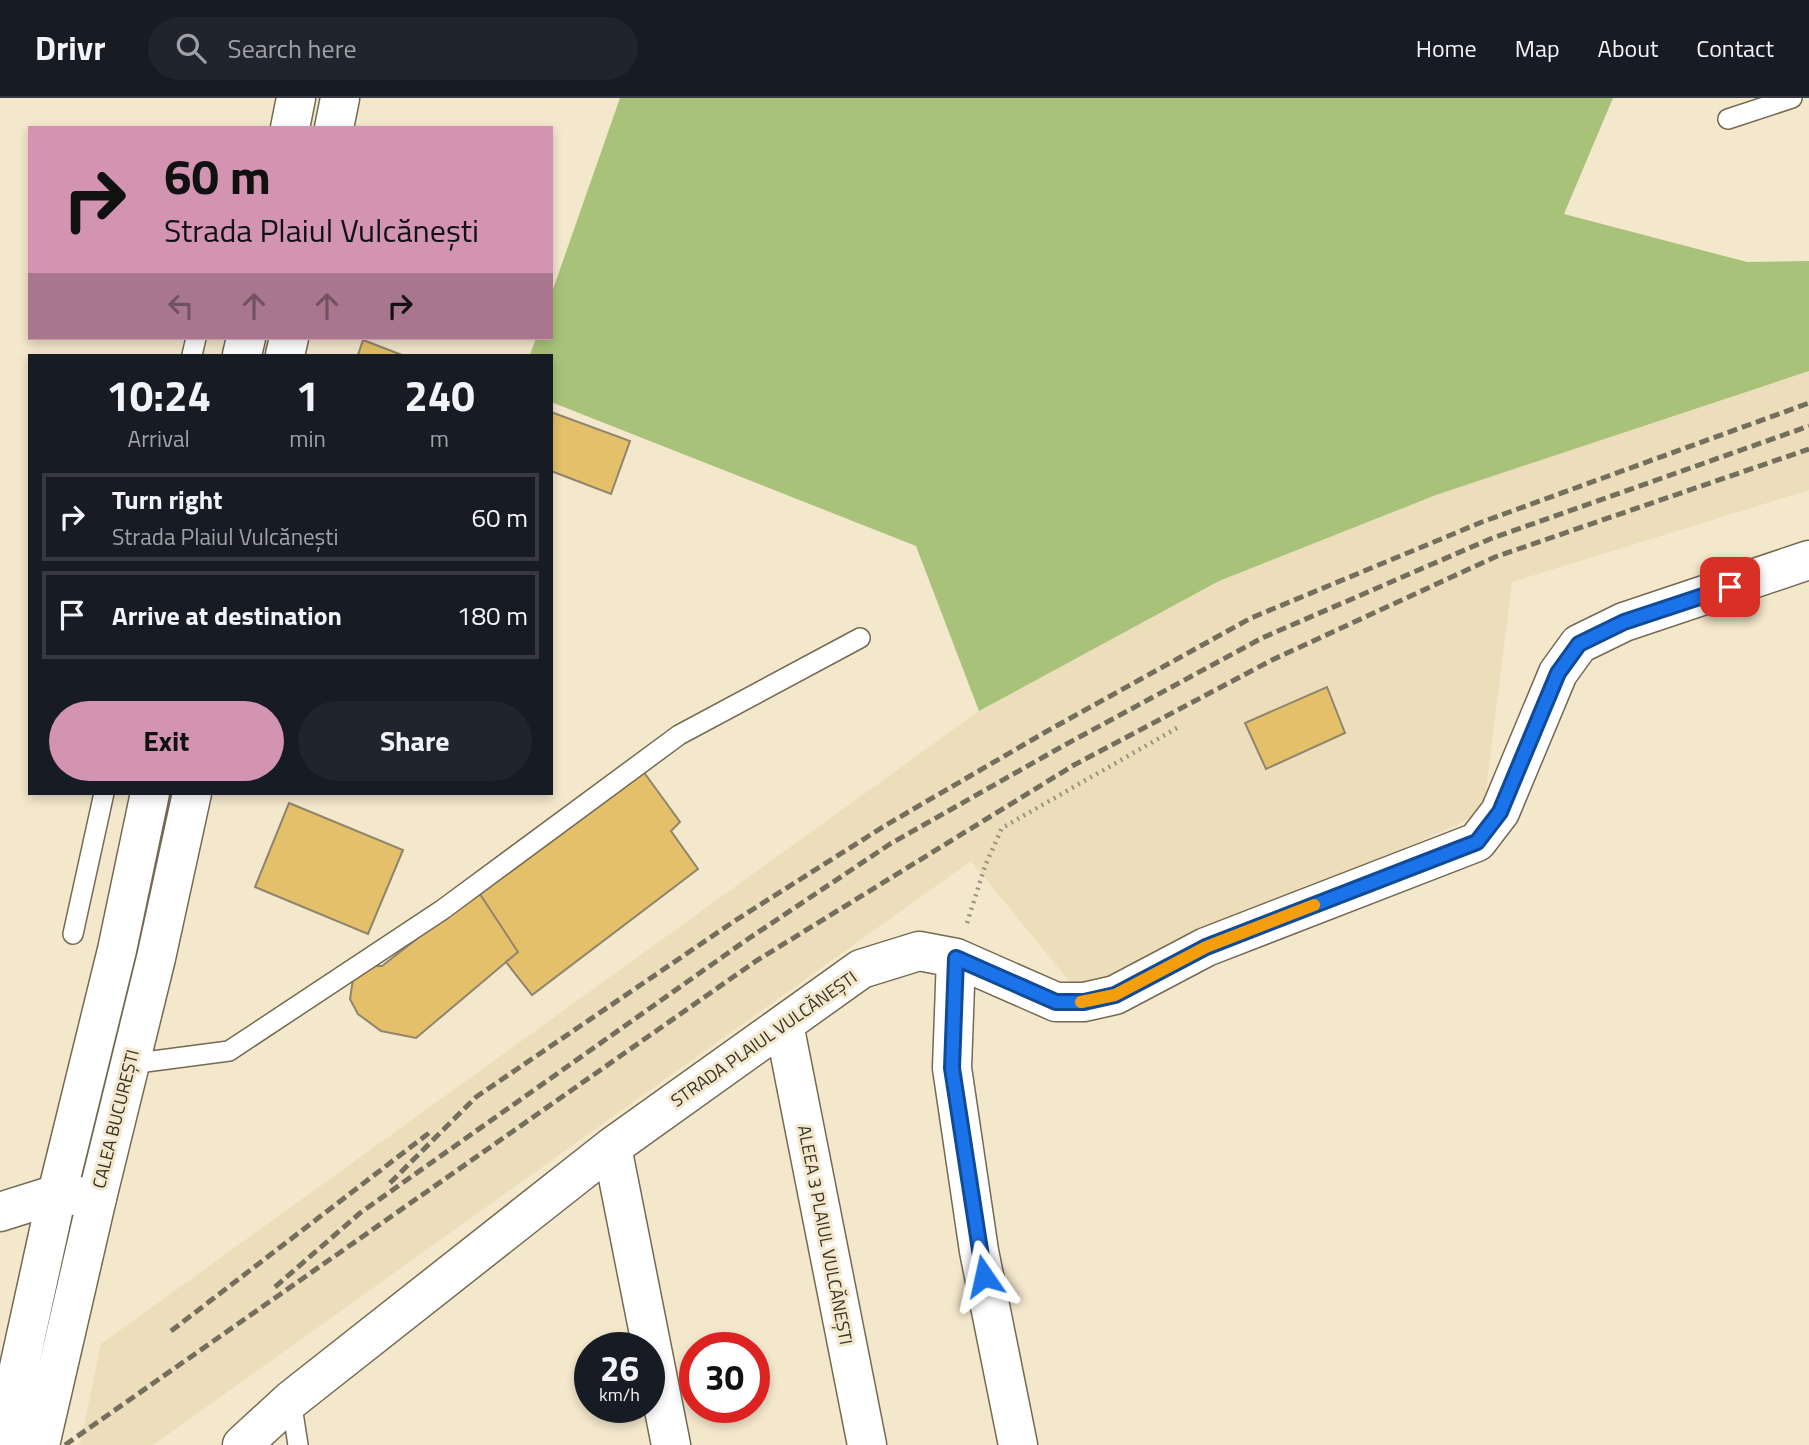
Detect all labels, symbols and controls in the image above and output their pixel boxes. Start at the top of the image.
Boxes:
search box [148,17,638,80]
text: Drivr [35,23,106,73]
icon: search [172,29,210,67]
text: Search here [228,29,357,68]
text: Home [1416,30,1477,66]
text: Map [1515,30,1560,66]
text: About [1598,30,1658,66]
text: Contact [1696,30,1774,66]
text: 60 m [164,138,271,213]
icon: right [49,154,140,245]
text: Strada Plaiul Vulcănești [164,206,479,254]
icon: left [162,287,200,325]
icon: ahead [235,287,273,325]
icon: ahead [308,287,346,325]
icon: right [381,287,419,325]
text: 10:24 [106,363,211,427]
text: 1 [296,363,319,427]
text: 240 [404,363,475,427]
text: Arrival [127,421,190,456]
text: min [289,421,326,456]
text: m [430,421,449,456]
text: Turn right [112,480,223,519]
icon: right [53,498,91,536]
text: 60 m [471,498,528,537]
text: Strada Plaiul Vulcănești [112,519,338,554]
pin [1700,557,1760,617]
icon: arrive [1711,568,1749,606]
icon: arrive [53,596,91,634]
text: Arrive at destination [112,596,342,635]
text: 180 m [457,596,528,635]
button: Exit [49,701,284,781]
button: Share [298,701,532,781]
street label: STRADA PLAIUL VULCĂNEȘTI [665,964,862,1113]
street label: CALEA BUCUREȘTI [85,1046,146,1191]
street label: ALEEA 3 PLAIUL VULCĂNEȘTI [791,1123,860,1347]
position arrow [947,1239,1021,1313]
speed limit sign: 30 [679,1332,770,1423]
text: 26 [600,1341,639,1395]
text: km/h [599,1381,640,1408]

